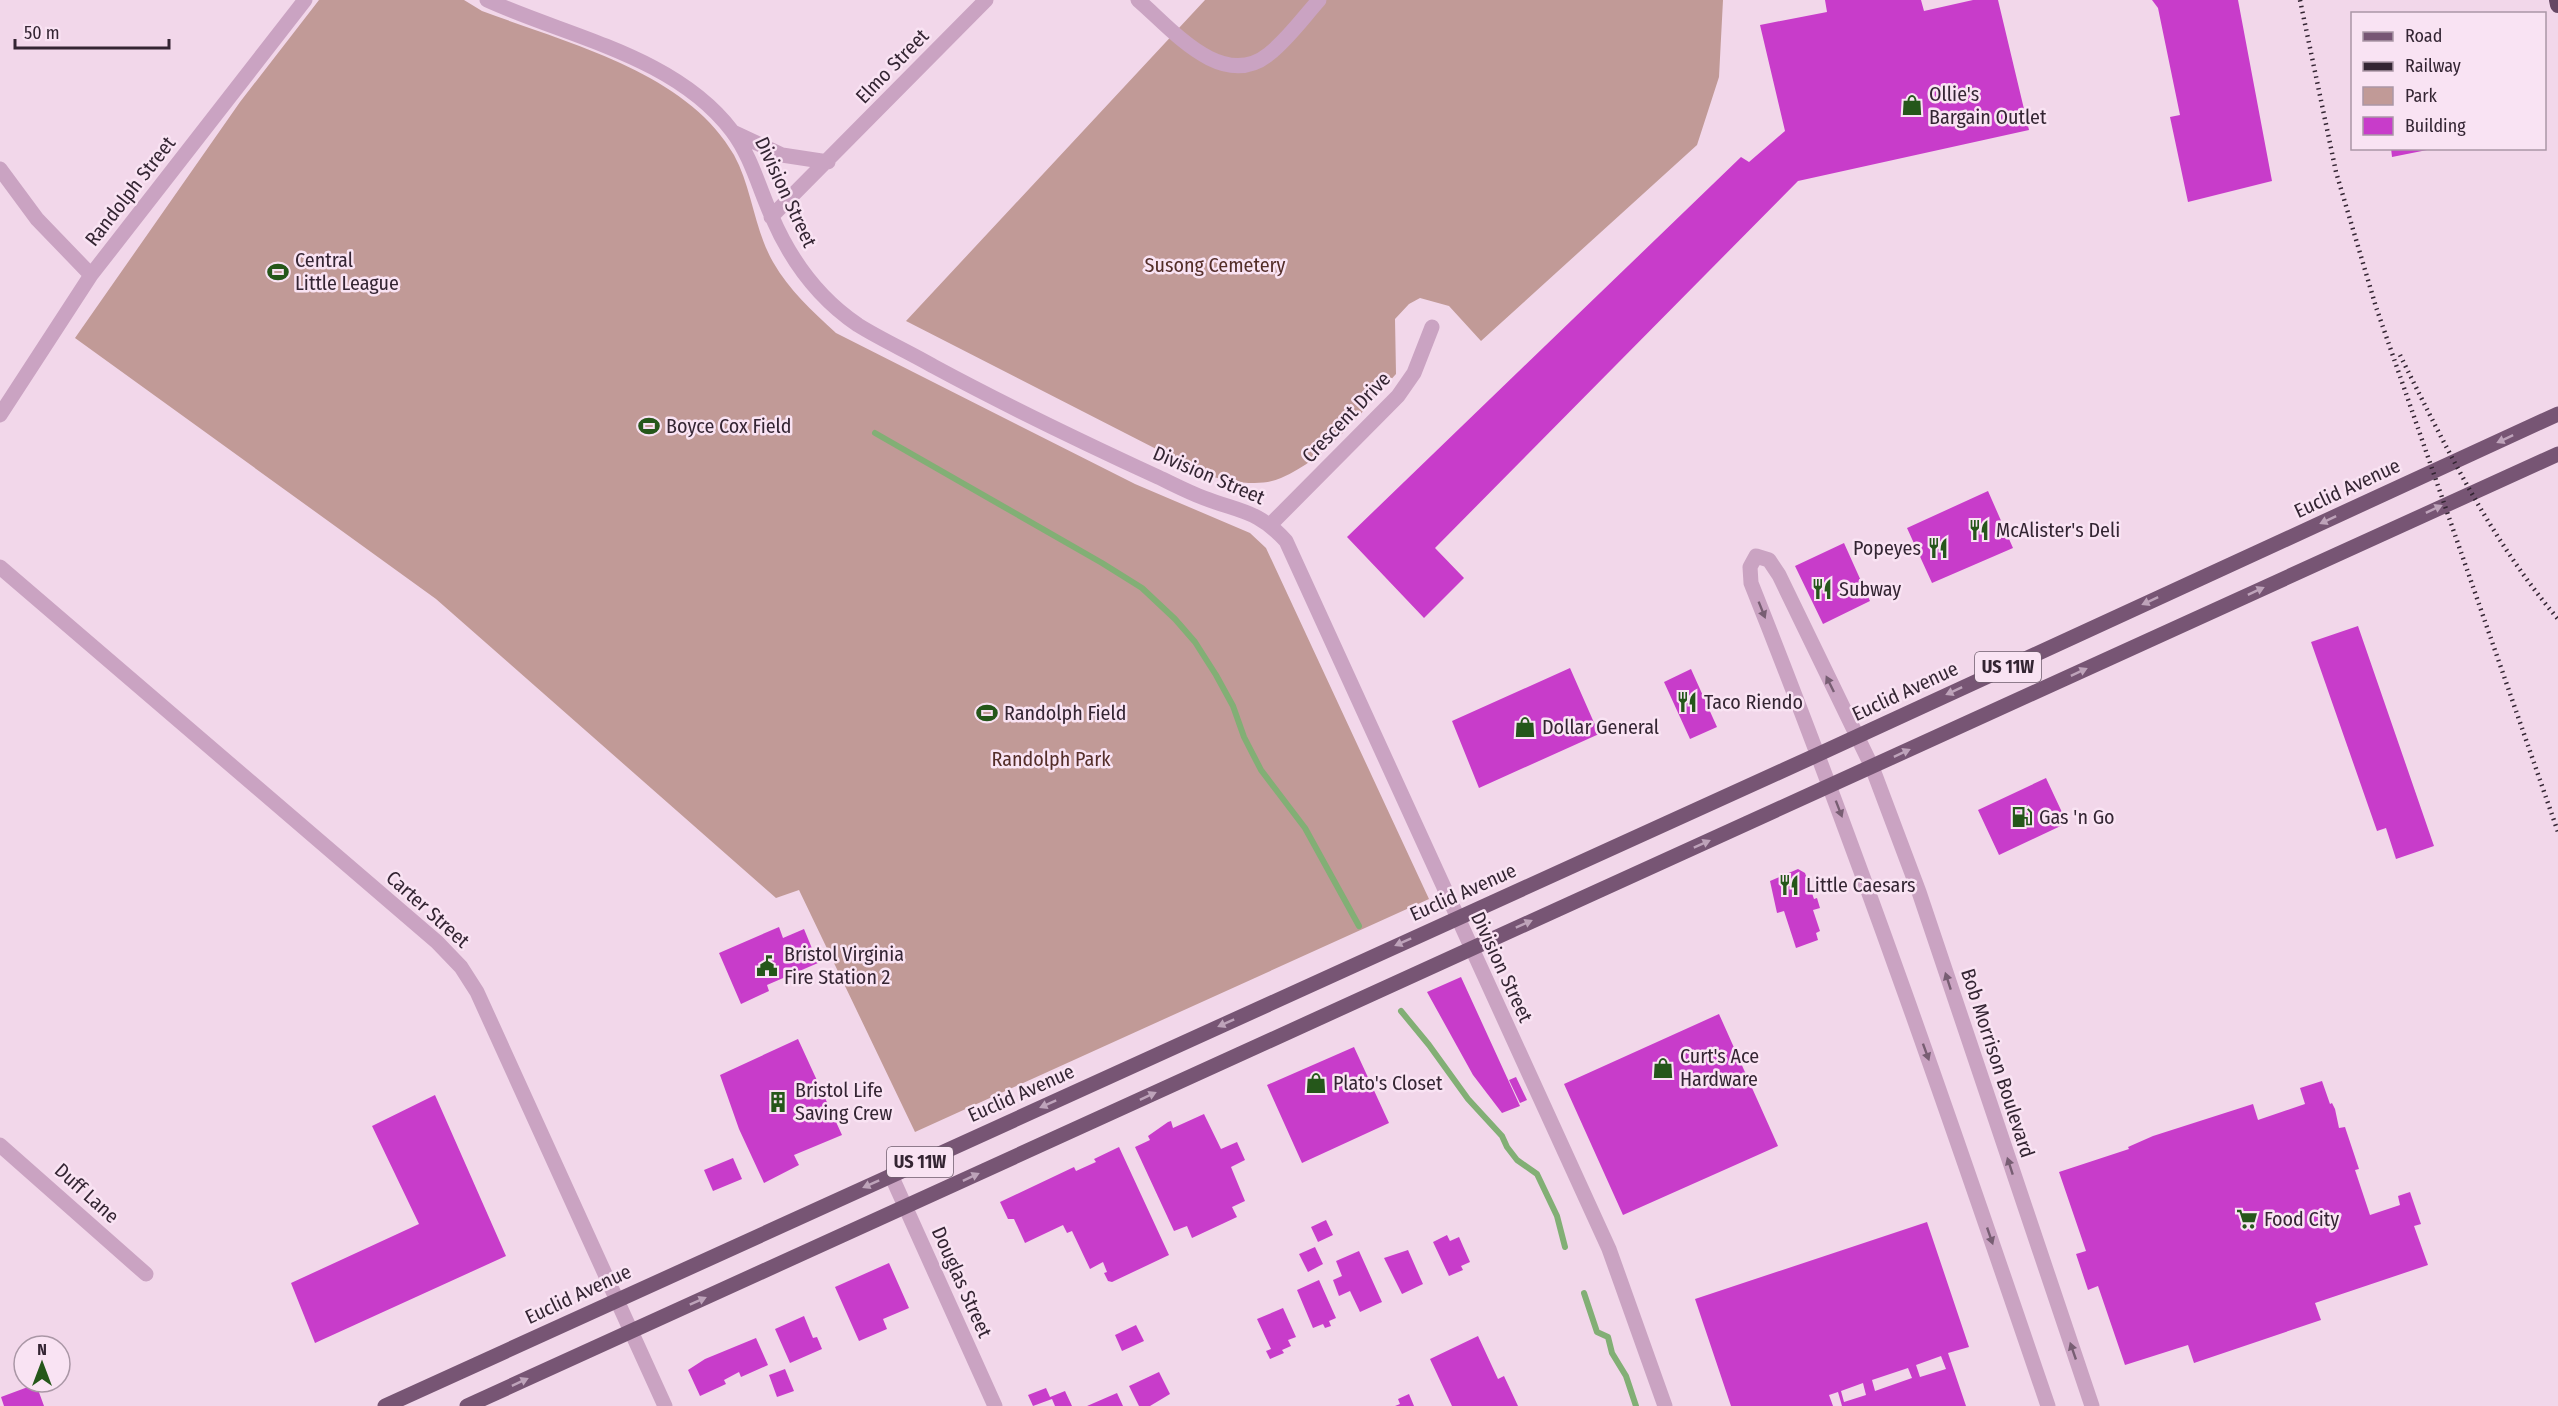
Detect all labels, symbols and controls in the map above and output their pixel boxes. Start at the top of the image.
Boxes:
scale bar [15,12,170,50]
legend [2351,12,2546,150]
text: 50 m [24,22,60,44]
street label: Elmo Street [851,23,934,108]
text: Road [2405,25,2442,47]
text: Railway [2405,55,2461,77]
place label: Ollie's Bargain Outlet [1929,82,2047,129]
text: Park [2405,85,2438,107]
shop icon: Ollie's Bargain Outlet [1900,93,1924,117]
text: Building [2405,115,2466,137]
street label: Randolph Street [80,131,181,251]
street label: Division Street [750,133,822,251]
place label: Central Little League [295,248,399,295]
park label: Susong Cemetery [1145,253,1286,277]
sports icon: Central Little League [266,260,290,284]
street label: Crescent Drive [1297,367,1395,467]
sports icon: Boyce Cox Field [637,414,661,438]
place label: Boyce Cox Field [666,414,791,438]
one-way arrow [2496,434,2513,443]
street label: Division Street [1149,441,1269,509]
street label: Euclid Avenue [2290,453,2404,523]
one-way arrow [2425,504,2443,514]
one-way arrow [2318,515,2336,525]
restaurant icon: McAlister's Deli [1967,518,1991,542]
place label: McAlister's Deli [1996,518,2120,542]
place label: Popeyes [1853,536,1921,560]
restaurant icon: Popeyes [1926,536,1950,560]
restaurant icon: Subway [1810,577,1834,601]
place label: Subway [1839,577,1901,601]
one-way arrow [2248,586,2265,595]
one-way arrow [2142,597,2159,606]
one-way arrow [1757,602,1767,620]
road number: US 11W [1975,652,2041,682]
street label: Euclid Avenue [1848,656,1962,726]
one-way arrow [2071,667,2089,677]
one-way arrow [1826,675,1835,692]
one-way arrow [1946,687,1963,696]
restaurant icon: Taco Riendo [1675,690,1699,714]
place label: Taco Riendo [1704,690,1803,714]
sports icon: Randolph Field [975,701,999,725]
place label: Randolph Field [1004,701,1126,725]
shop icon: Dollar General [1513,715,1537,739]
place label: Dollar General [1542,715,1659,739]
park label: Randolph Park [992,747,1111,771]
one-way arrow [1893,748,1911,758]
one-way arrow [1834,801,1844,819]
fuel station icon: Gas 'n Go [2010,805,2034,829]
place label: Gas 'n Go [2039,805,2115,829]
one-way arrow [1693,839,1710,848]
street label: Euclid Avenue [1406,858,1520,926]
street label: Carter Street [381,865,475,953]
restaurant icon: Little Caesars [1777,873,1801,897]
place label: Little Caesars [1806,873,1916,897]
street label: Division Street [1466,908,1538,1026]
one-way arrow [1515,919,1533,929]
one-way arrow [1395,938,1412,947]
place label: Bristol Virginia Fire Station 2 [784,942,904,989]
public building icon: Bristol Virginia Fire Station 2 [755,954,779,978]
street label: Bob Morrison Boulevard [1956,965,2040,1161]
one-way arrow [1943,972,1953,990]
one-way arrow [1216,1018,1234,1028]
one-way arrow [1922,1043,1932,1061]
place label: Curt's Ace Hardware [1680,1044,1759,1091]
shop icon: Curt's Ace Hardware [1651,1056,1675,1080]
street label: Euclid Avenue [964,1059,1078,1127]
shop icon: Plato's Closet [1304,1071,1328,1095]
place label: Plato's Closet [1333,1071,1443,1095]
place label: Bristol Life Saving Crew [795,1078,892,1125]
building icon: Bristol Life Saving Crew [766,1090,790,1114]
one-way arrow [1140,1091,1157,1100]
one-way arrow [1040,1099,1057,1108]
road number: US 11W [887,1147,953,1177]
one-way arrow [2004,1157,2014,1175]
street label: Duff Lane [50,1158,124,1228]
one-way arrow [962,1172,979,1181]
one-way arrow [862,1180,879,1189]
supermarket icon: Food City [2235,1207,2259,1231]
place label: Food City [2264,1207,2339,1231]
street label: Douglas Street [927,1223,997,1342]
one-way arrow [1986,1227,1996,1245]
street label: Euclid Avenue [521,1259,635,1329]
one-way arrow [689,1296,707,1306]
north arrow [12,1334,72,1394]
text: N [37,1340,47,1359]
one-way arrow [2068,1342,2078,1360]
one-way arrow [512,1377,529,1386]

